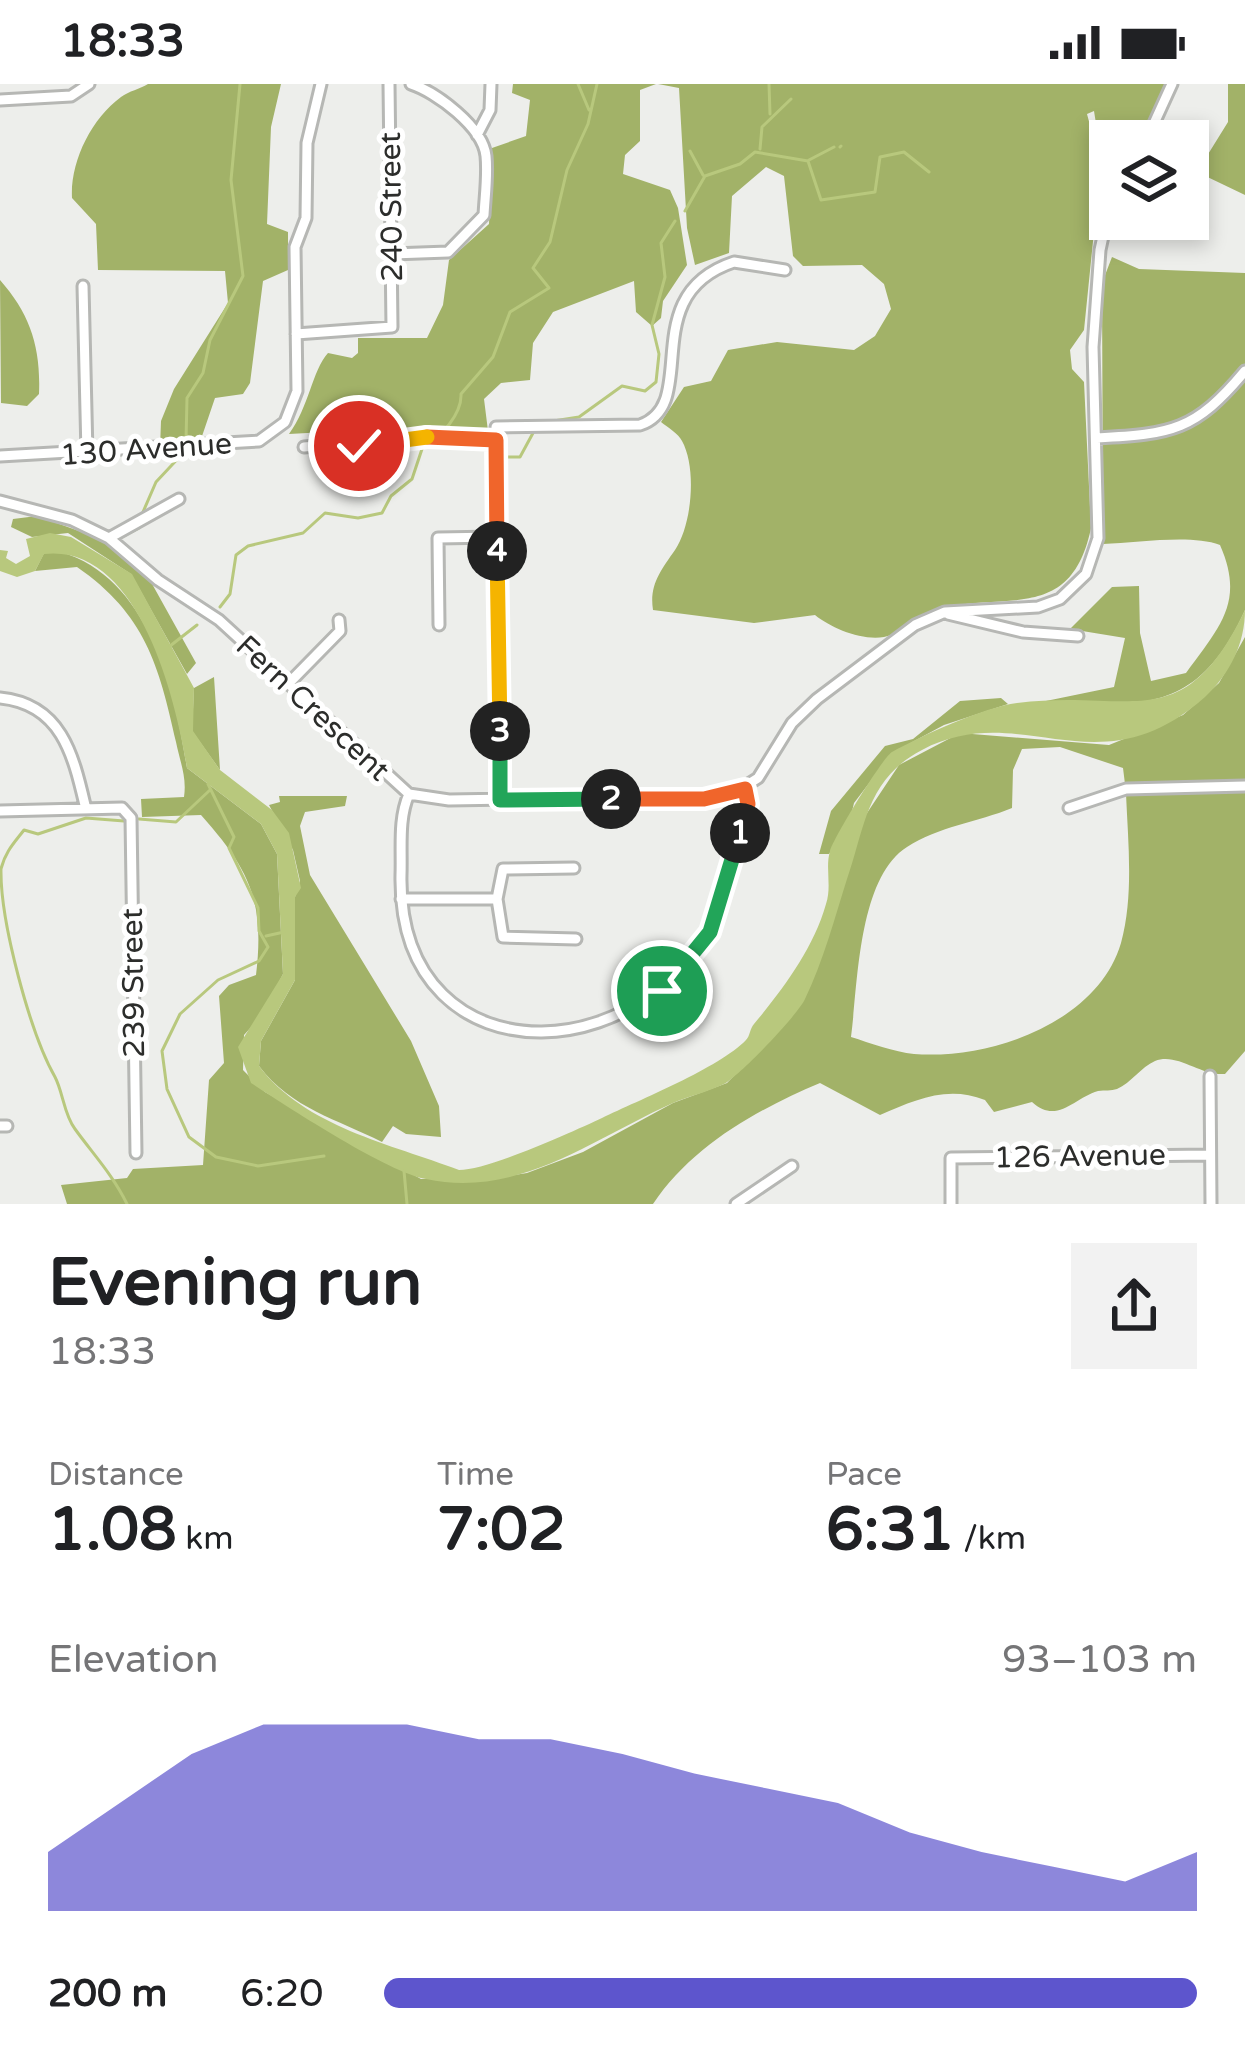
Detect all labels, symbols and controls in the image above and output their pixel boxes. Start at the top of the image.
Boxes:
text: 18:33 [60,15,185,69]
map controls [1089,120,1209,240]
button: layers [1089,120,1209,240]
street label: 240 Street [372,132,411,282]
pin [308,395,410,497]
icon: check [326,413,392,479]
street label: 130 Avenue [59,425,233,474]
pin: 4 [467,521,527,581]
text: 4 [487,531,507,570]
street label: Fern Crescent [228,628,397,789]
pin: 3 [470,701,530,761]
text: 3 [490,711,510,750]
pin: 2 [581,769,641,829]
text: 2 [601,779,621,818]
pin: 1 [710,803,770,863]
text: 1 [730,813,750,852]
street label: 239 Street [114,908,153,1058]
pin [611,940,713,1042]
icon: arrive [629,958,695,1024]
street label: 126 Avenue [994,1137,1166,1176]
text: Evening run [48,1243,422,1323]
button: share [1071,1243,1197,1369]
text: 18:33 [48,1328,156,1375]
text: Distance [48,1455,184,1494]
text: Time [437,1455,514,1494]
text: Pace [826,1455,902,1494]
text: 1.08 [48,1494,177,1566]
text: 7:02 [437,1494,566,1566]
text: 6:31 [826,1494,955,1566]
text: km [177,1519,234,1558]
text: /km [955,1519,1026,1558]
text: Elevation [48,1636,218,1683]
text: 93–103 m [1002,1636,1197,1683]
text: 200 m [48,1970,167,2017]
text: 6:20 [240,1970,324,2017]

